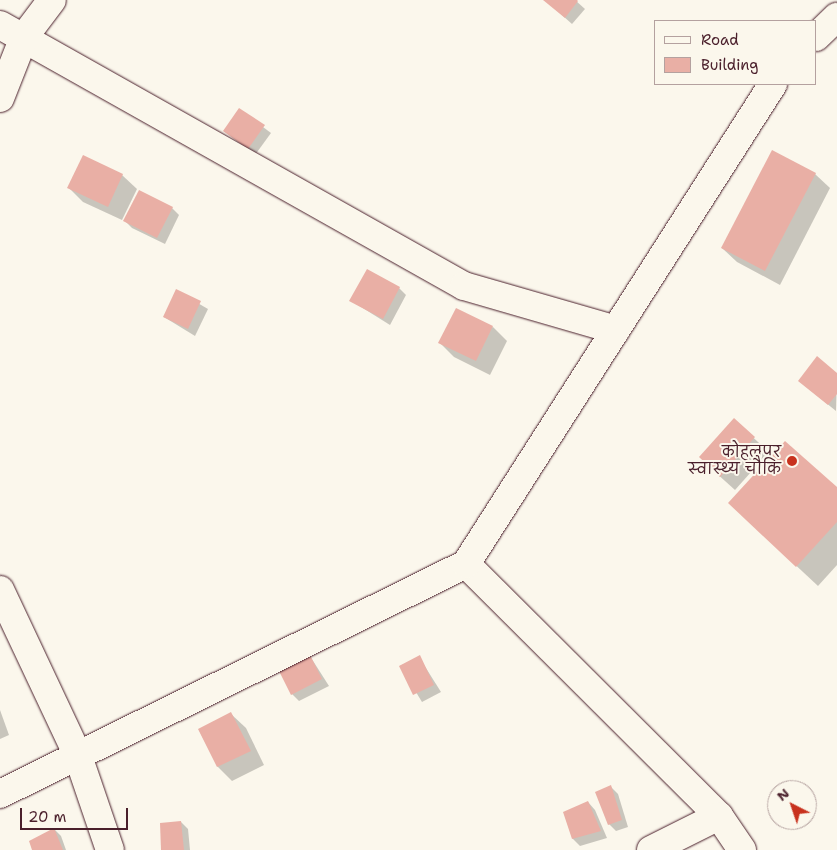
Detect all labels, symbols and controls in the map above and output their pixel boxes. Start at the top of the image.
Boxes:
legend [654,20,817,85]
text: Road [701,30,739,50]
text: Building [701,55,758,75]
place label: कोहलपुर स्वास्थ्य चौकि [688,443,781,478]
marker: कोहलपुर स्वास्थ्य चौकि [785,454,799,468]
north arrow [767,780,817,830]
text: N [773,784,793,805]
scale bar [22,798,130,830]
text: 20 m [28,807,67,827]

